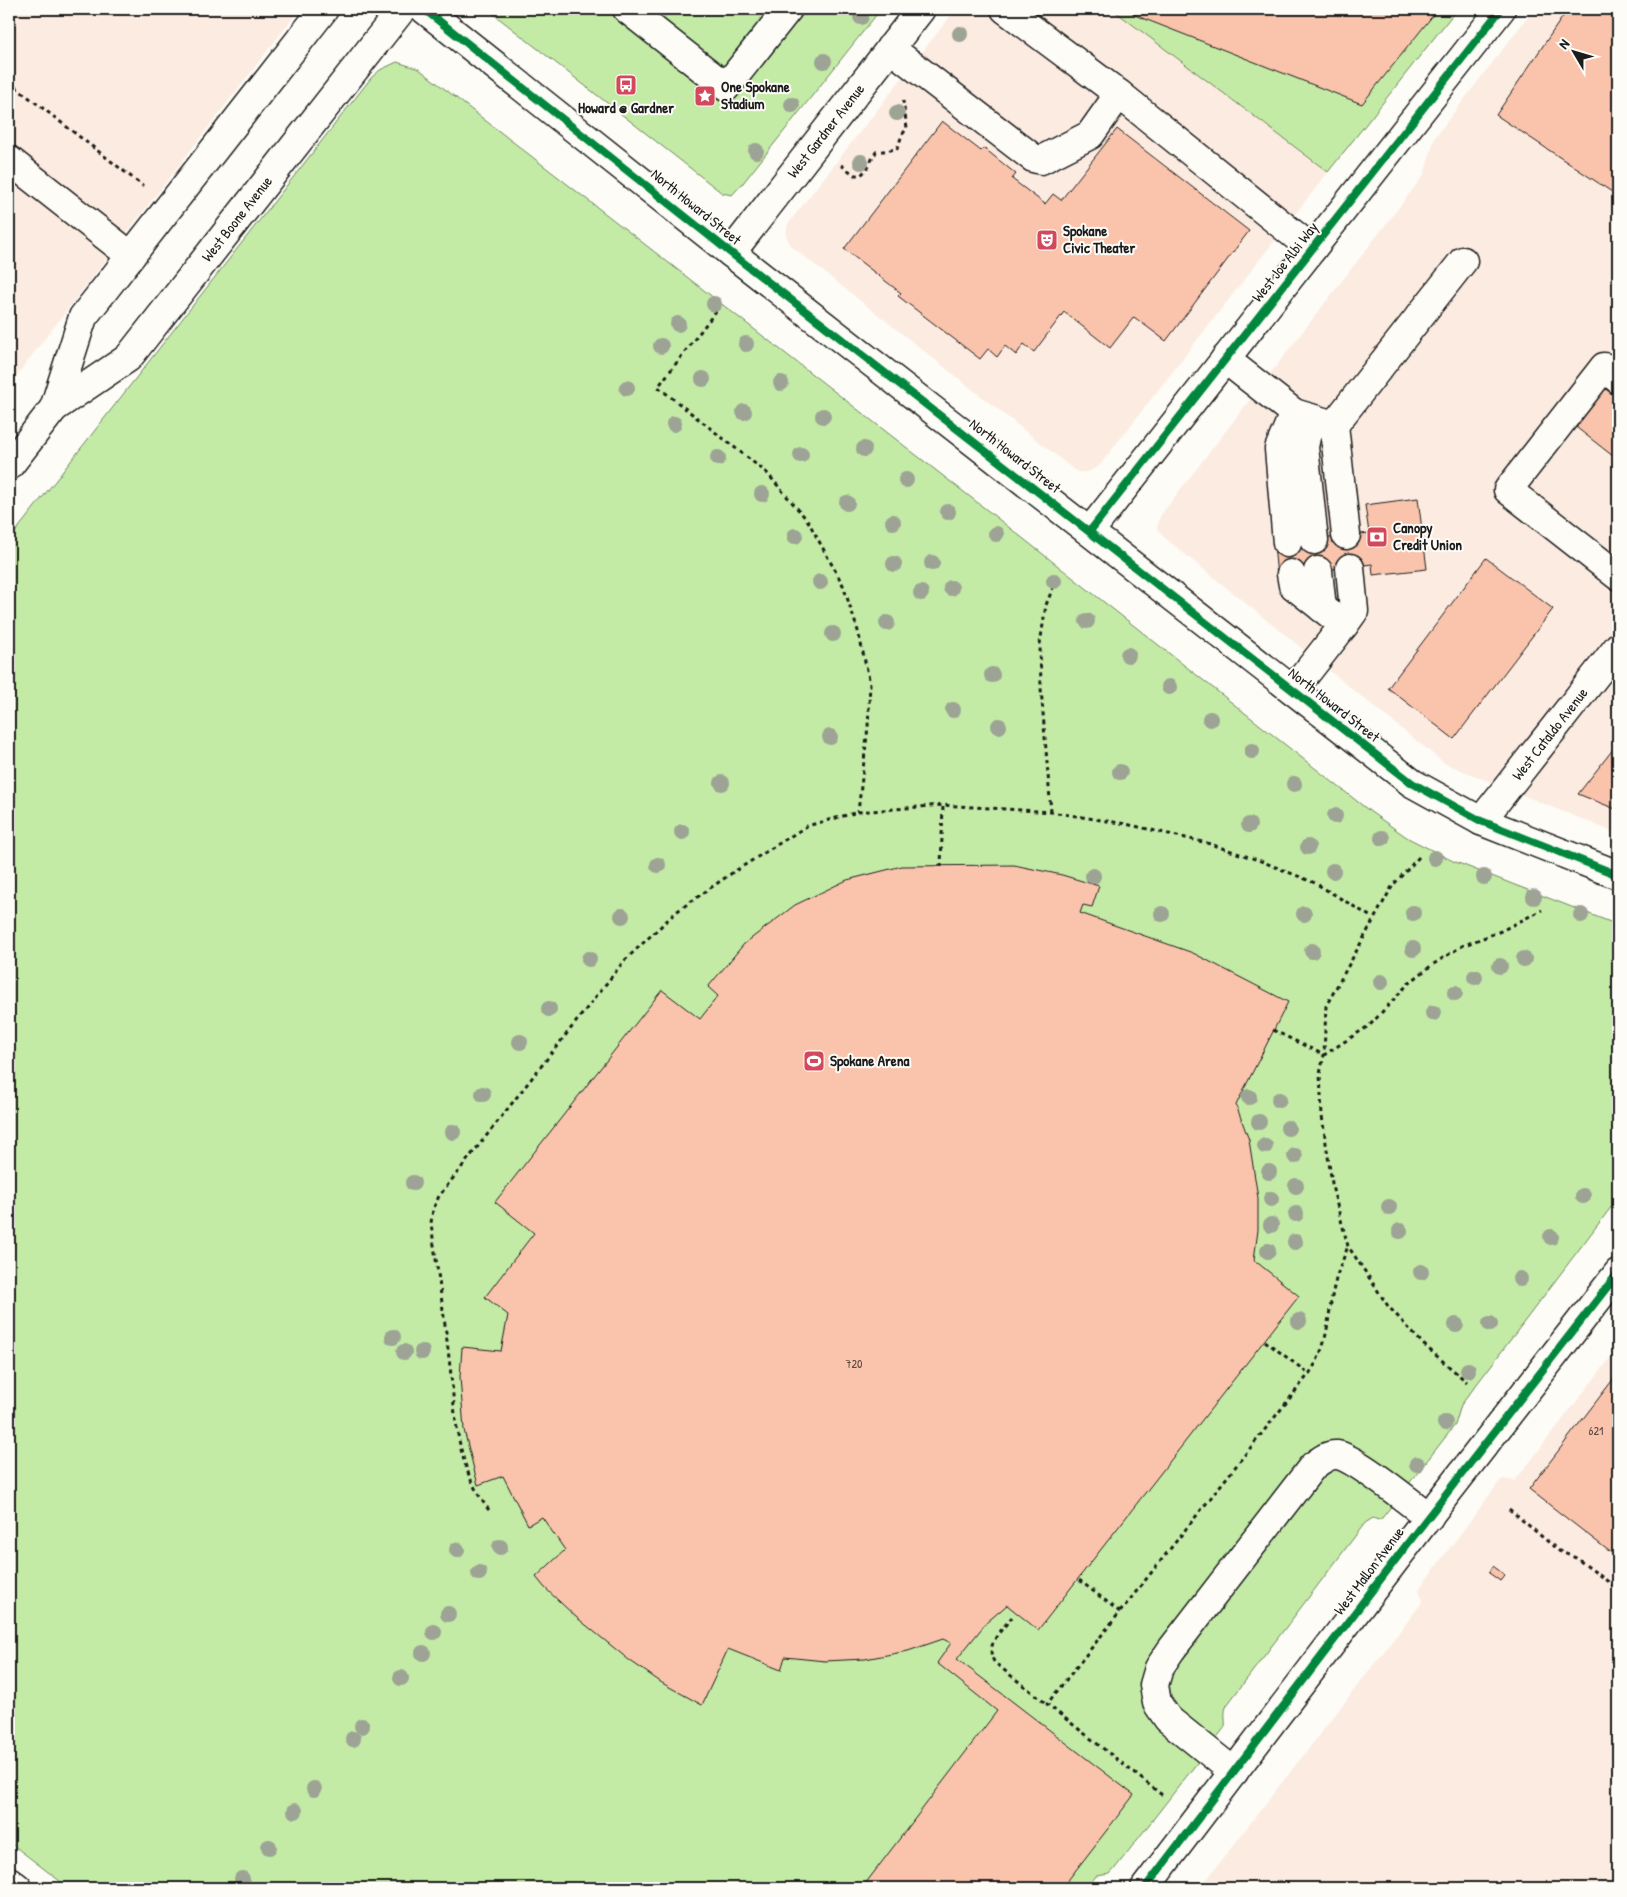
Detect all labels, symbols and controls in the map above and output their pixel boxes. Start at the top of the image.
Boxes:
north arrow [1550,28,1600,78]
text: N [1554,34,1573,52]
bus stop icon: Howard @ Gardner [614,73,638,97]
place label: One Spokane Stadium [721,76,790,114]
street label: West Gardner Avenue [782,79,869,182]
place icon: One Spokane Stadium [693,84,717,108]
place label: Howard @ Gardner [578,97,674,118]
street label: North Howard Street [647,164,747,250]
street label: West Boone Avenue [196,171,277,266]
street label: West Joe Albi Way [1247,217,1323,306]
place label: Spokane Civic Theater [1063,220,1136,258]
theatre icon: Spokane Civic Theater [1035,228,1059,252]
street label: North Howard Street [965,413,1066,498]
place label: Canopy Credit Union [1393,517,1462,555]
bank icon: Canopy Credit Union [1365,525,1389,549]
street label: North Howard Street [1284,662,1385,747]
street label: West Cataldo Avenue [1507,683,1592,784]
sports icon: Spokane Arena [802,1049,826,1073]
place label: Spokane Arena [830,1050,910,1072]
house number: 720 [846,1355,862,1372]
house number: 621 [1589,1422,1603,1439]
street label: West Mallon Avenue [1329,1522,1409,1619]

